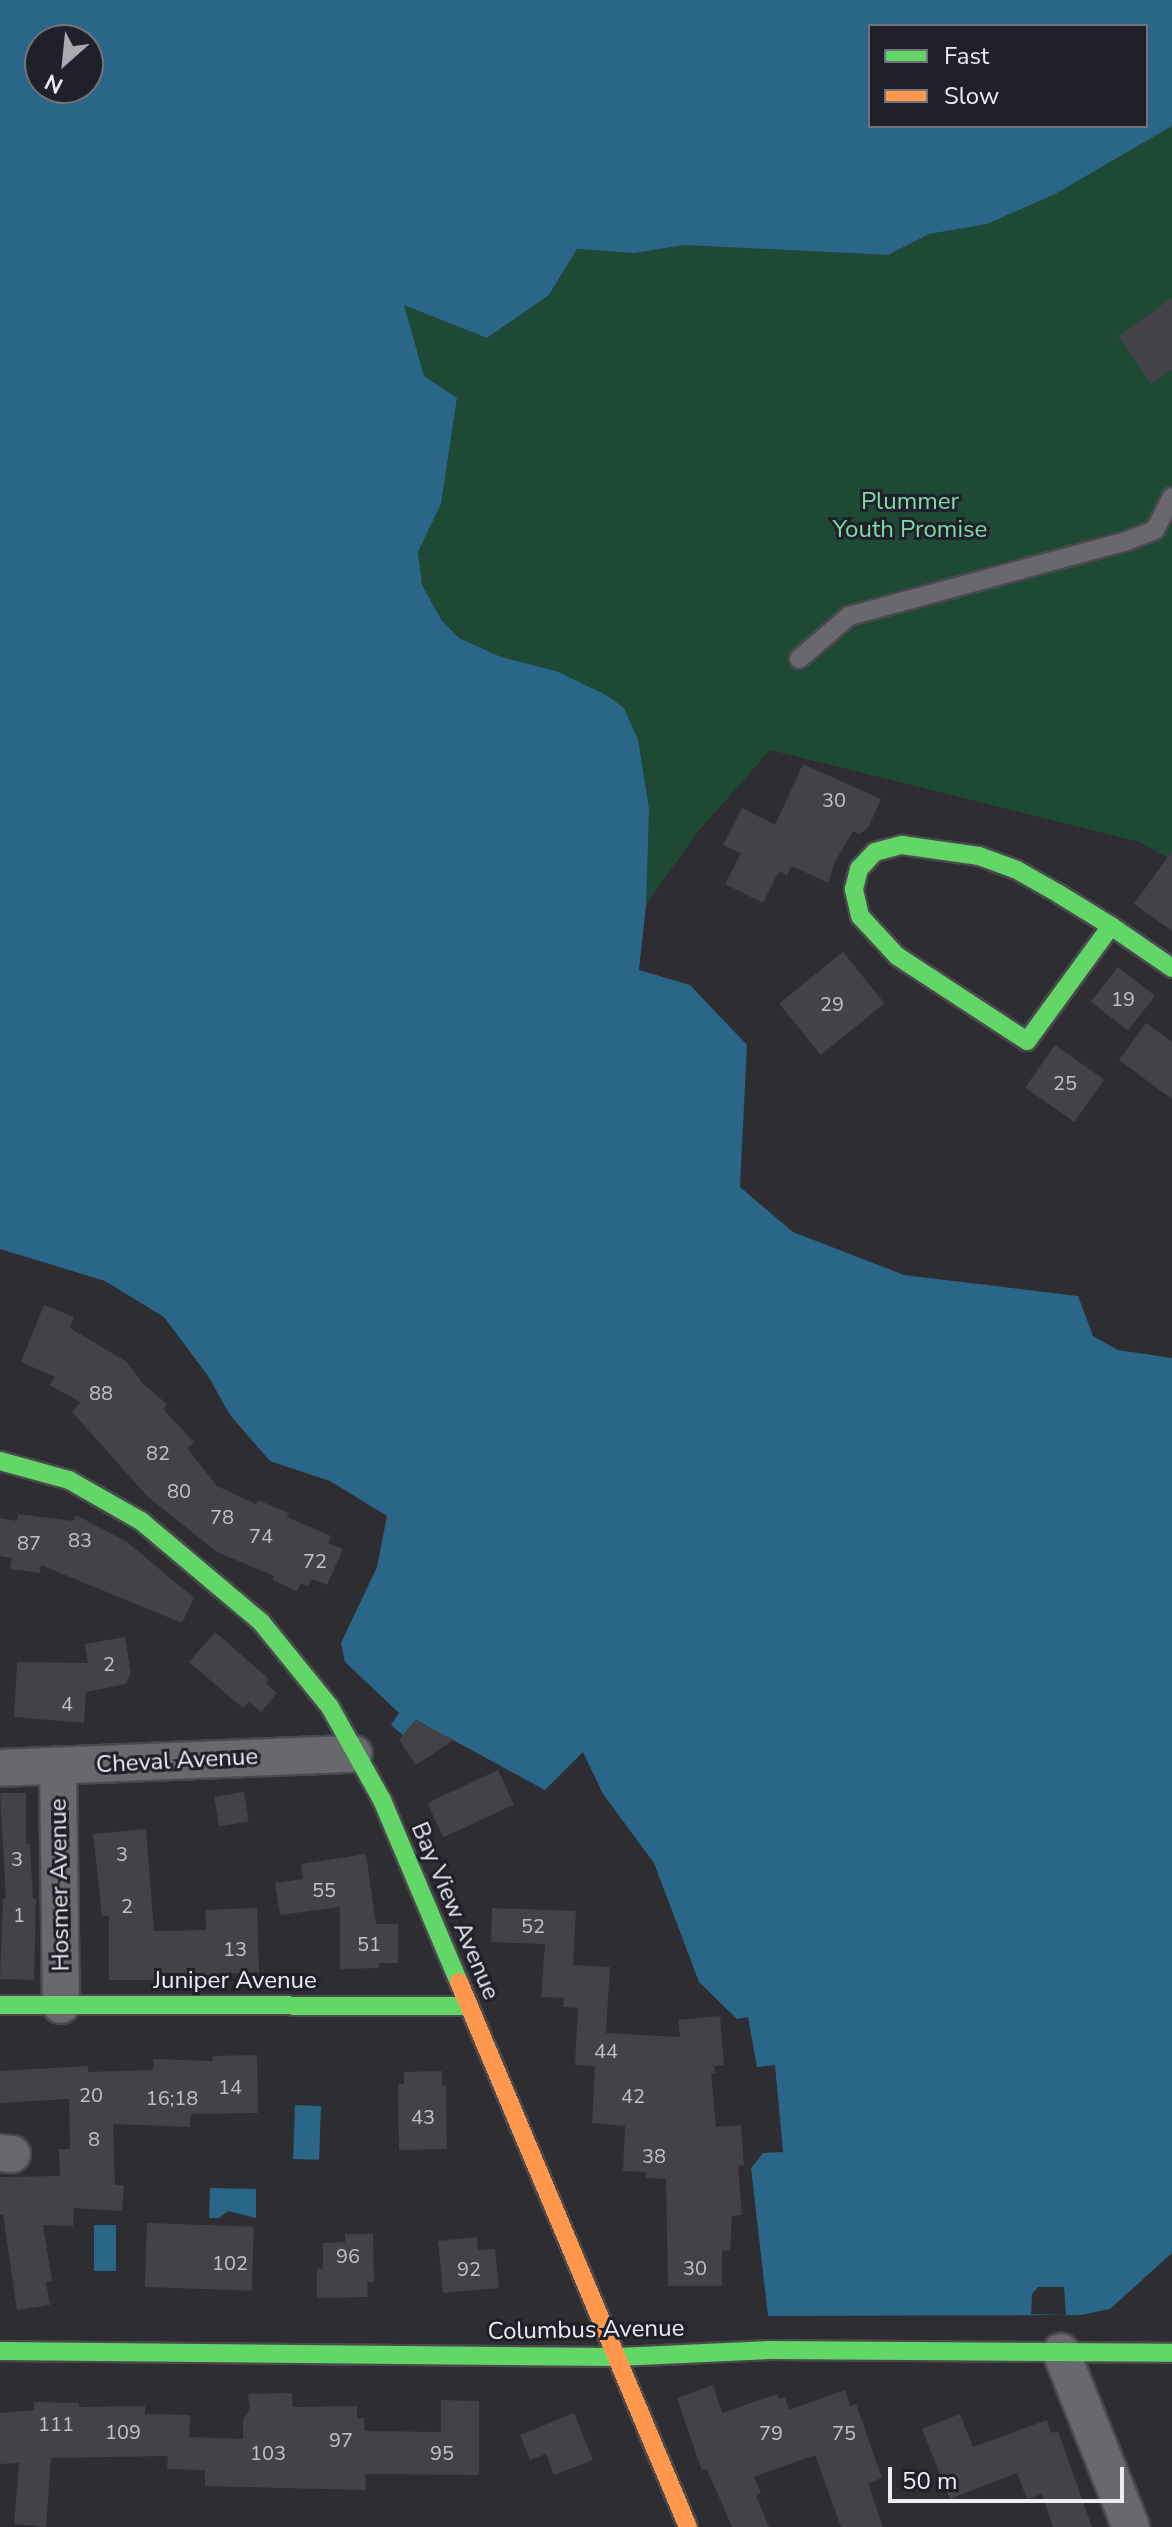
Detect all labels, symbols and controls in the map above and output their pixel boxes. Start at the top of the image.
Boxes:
north arrow [24,24,104,104]
legend [868,24,1148,128]
text: Fast [944,40,989,72]
text: N [40,66,68,101]
text: Slow [944,80,999,112]
park label: Plummer Youth Promise [833,488,987,544]
house number: 30 [822,788,846,812]
house number: 19 [1111,987,1135,1011]
house number: 29 [820,992,844,1016]
house number: 25 [1053,1071,1077,1095]
house number: 88 [89,1381,113,1405]
house number: 82 [146,1441,170,1465]
house number: 80 [167,1479,191,1503]
house number: 78 [210,1505,234,1529]
house number: 74 [249,1524,273,1548]
house number: 83 [68,1528,92,1552]
house number: 87 [17,1531,41,1555]
house number: 72 [303,1549,327,1573]
house number: 2 [103,1652,115,1676]
house number: 4 [61,1692,73,1716]
street label: Cheval Avenue [95,1742,259,1780]
street label: Hosmer Avenue [44,1798,76,1972]
street label: Bay View Avenue [405,1818,505,2004]
house number: 3 [116,1842,128,1866]
house number: 3 [11,1847,23,1871]
house number: 55 [312,1878,336,1902]
house number: 2 [121,1894,133,1918]
house number: 1 [13,1903,25,1927]
house number: 52 [521,1914,545,1938]
house number: 51 [357,1932,381,1956]
house number: 13 [223,1937,247,1961]
street label: Juniper Avenue [153,1967,317,1995]
house number: 44 [594,2039,618,2063]
house number: 14 [218,2075,242,2099]
house number: 20 [79,2083,103,2107]
house number: 42 [621,2084,645,2108]
house number: 16;18 [146,2086,198,2110]
house number: 43 [411,2105,435,2129]
house number: 8 [88,2127,100,2151]
house number: 38 [642,2144,666,2168]
house number: 96 [336,2244,360,2268]
house number: 102 [212,2251,248,2275]
house number: 30 [683,2256,707,2280]
house number: 92 [457,2257,481,2281]
street label: Columbus Avenue [487,2314,685,2346]
house number: 111 [38,2412,74,2436]
house number: 109 [105,2420,141,2444]
house number: 79 [759,2421,783,2445]
house number: 75 [832,2421,856,2445]
house number: 97 [329,2428,353,2452]
house number: 103 [250,2441,286,2465]
house number: 95 [430,2441,454,2465]
scale bar [892,2451,1128,2501]
text: 50 m [902,2465,958,2497]

